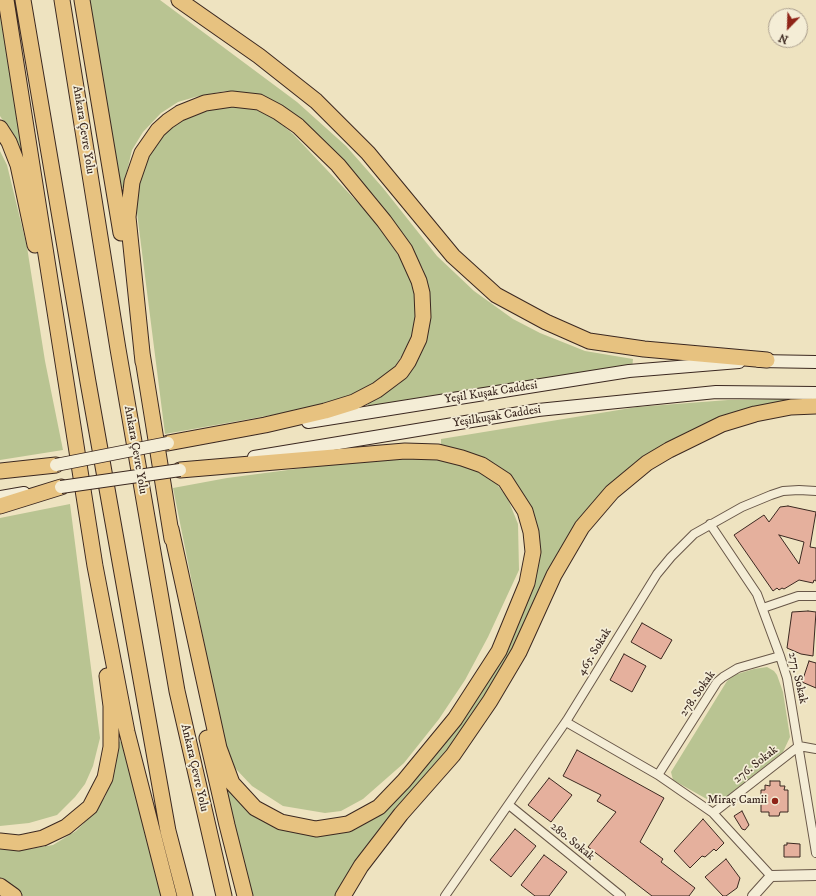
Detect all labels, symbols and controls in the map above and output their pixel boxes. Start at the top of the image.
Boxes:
north arrow [768,8,808,48]
text: N [777,30,791,46]
street label: Ankara Çevre Yolu [69,85,97,175]
street label: Yeşil Kuşak Caddesi [443,379,539,407]
street label: Yeşilkuşak Caddesi [452,403,542,431]
street label: Ankara Çevre Yolu [120,405,150,495]
street label: 465. Sokak [575,626,615,678]
street label: 277. Sokak [784,651,810,705]
street label: 278. Sokak [677,668,719,720]
street label: Ankara Çevre Yolu [177,723,211,813]
street label: 276. Sokak [731,743,781,787]
place label: Miraç Camii [707,794,767,808]
marker: Miraç Camii [770,796,780,806]
street label: 280. Sokak [547,820,597,864]

